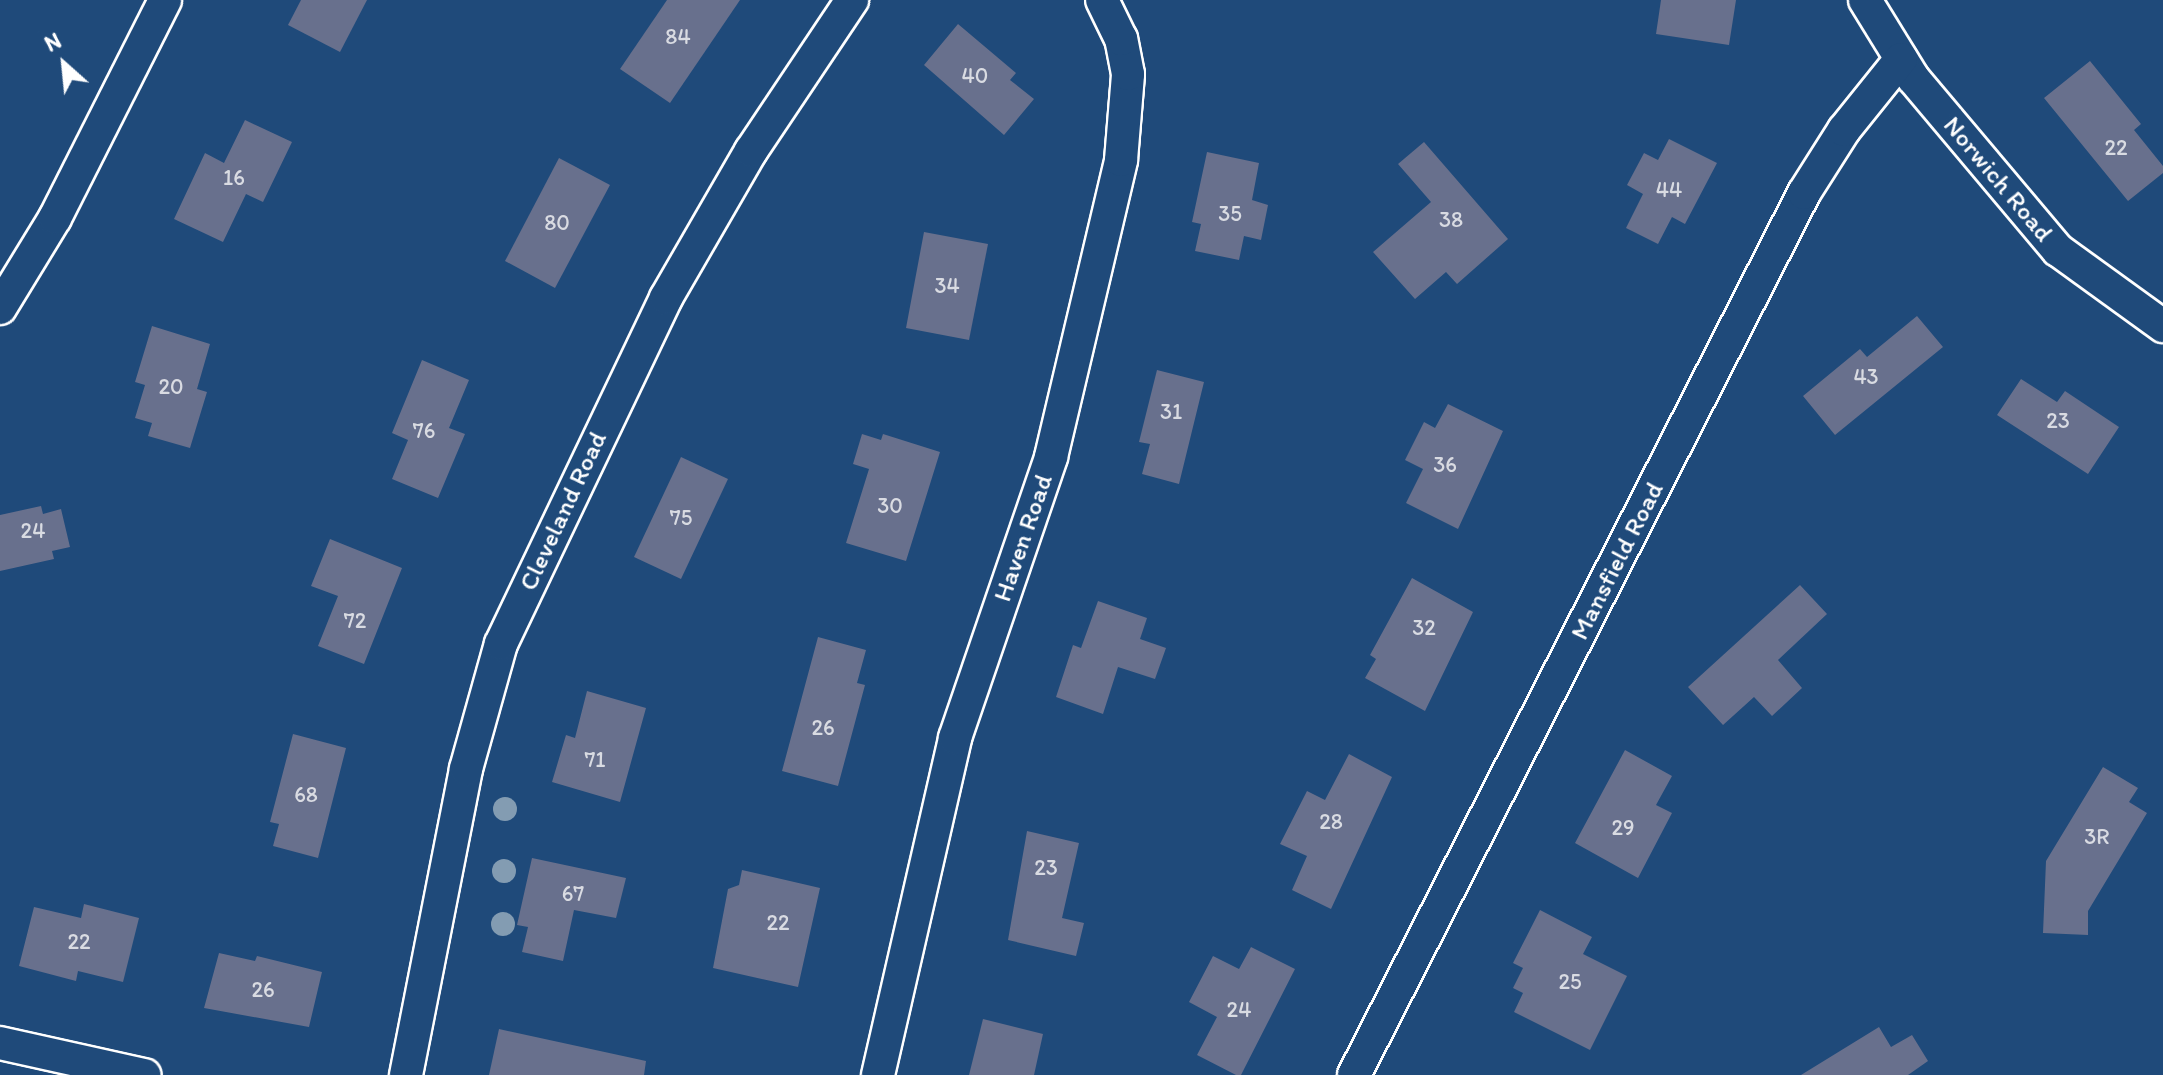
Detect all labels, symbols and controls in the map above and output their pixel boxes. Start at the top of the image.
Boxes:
north arrow [24,24,104,104]
house number: 84 [665,24,691,50]
text: N [40,27,66,58]
house number: 40 [962,63,988,89]
street label: Norwich Road [1937,110,2059,248]
house number: 22 [2104,135,2128,161]
house number: 16 [223,165,245,191]
house number: 44 [1656,177,1682,203]
house number: 35 [1218,201,1242,227]
house number: 38 [1439,207,1463,233]
house number: 80 [544,210,570,236]
house number: 34 [934,273,960,299]
house number: 43 [1853,364,1879,390]
house number: 20 [158,374,184,400]
house number: 31 [1160,399,1182,425]
house number: 23 [2046,408,2070,434]
house number: 76 [413,418,435,444]
street label: Cleveland Road [512,426,614,596]
house number: 36 [1433,452,1457,478]
street label: Haven Road [987,471,1059,605]
street label: Mansfield Road [1564,477,1670,645]
house number: 30 [877,493,903,519]
house number: 75 [670,505,692,531]
house number: 24 [21,518,45,544]
house number: 72 [344,608,366,634]
house number: 32 [1412,615,1436,641]
house number: 26 [811,715,835,741]
house number: 71 [584,747,606,773]
house number: 68 [294,782,318,808]
house number: 28 [1319,809,1343,835]
house number: 29 [1611,815,1635,841]
house number: 3R [2084,824,2110,850]
house number: 23 [1034,855,1058,881]
house number: 67 [562,881,584,907]
house number: 22 [766,910,790,936]
house number: 22 [67,929,91,955]
house number: 25 [1558,969,1582,995]
house number: 26 [251,977,275,1003]
house number: 24 [1227,997,1251,1023]

